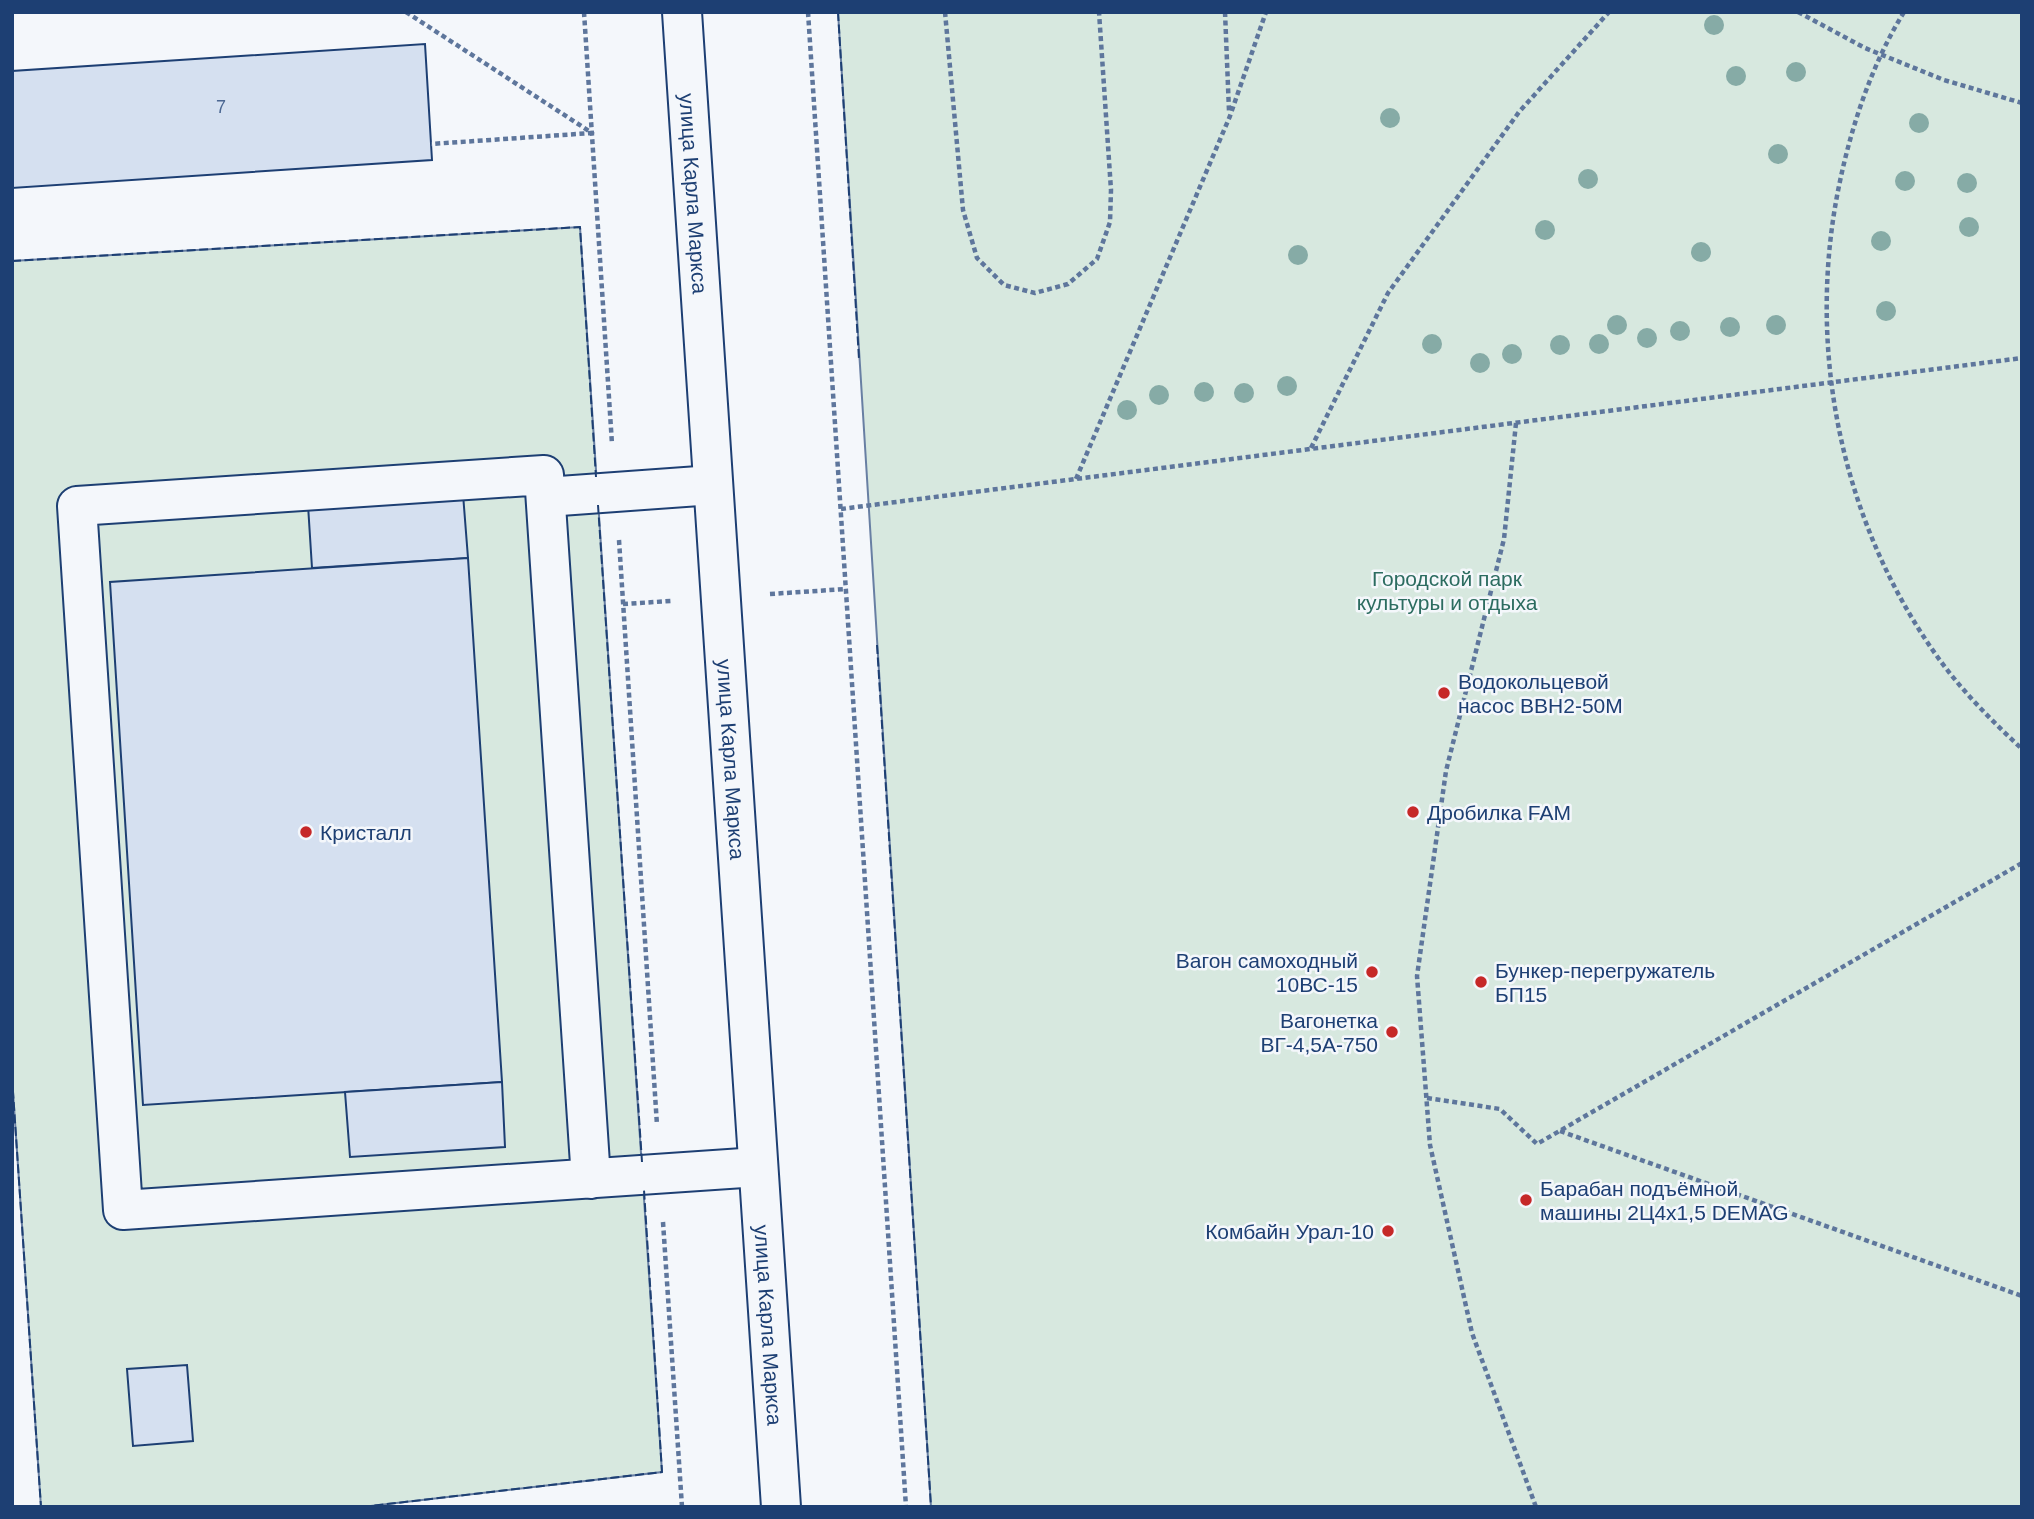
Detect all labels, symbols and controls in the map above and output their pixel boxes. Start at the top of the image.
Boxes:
street label: улица Карла Маркса [676,93,712,295]
house number: 7 [216,97,226,117]
park label: Городской парк культуры и отдыха [1357,567,1538,614]
street label: улица Карла Маркса [713,658,750,861]
place label: Водокольцевой насос ВВН2-50М [1458,670,1623,717]
marker: Водокольцевой насос ВВН2-50М [1436,685,1452,701]
place label: Дробилка FAM [1427,801,1571,824]
marker: Дробилка FAM [1405,804,1421,820]
place label: Кристалл [320,821,412,844]
marker: Кристалл [298,824,314,840]
place label: Вагон самоходный 10ВС-15 [1176,949,1358,996]
place label: Бункер-перегружатель БП15 [1495,959,1715,1006]
marker: Вагон самоходный 10ВС-15 [1364,964,1380,980]
marker: Бункер-перегружатель БП15 [1473,974,1489,990]
place label: Вагонетка ВГ-4,5А-750 [1260,1009,1378,1056]
marker: Вагонетка ВГ-4,5А-750 [1384,1024,1400,1040]
place label: Барабан подъёмной машины 2Ц4х1,5 DEMAG [1540,1177,1789,1224]
marker: Барабан подъёмной машины 2Ц4х1,5 DEMAG [1518,1192,1534,1208]
place label: Комбайн Урал-10 [1205,1220,1374,1243]
marker: Комбайн Урал-10 [1380,1223,1396,1239]
street label: улица Карла Маркса [751,1224,787,1426]

